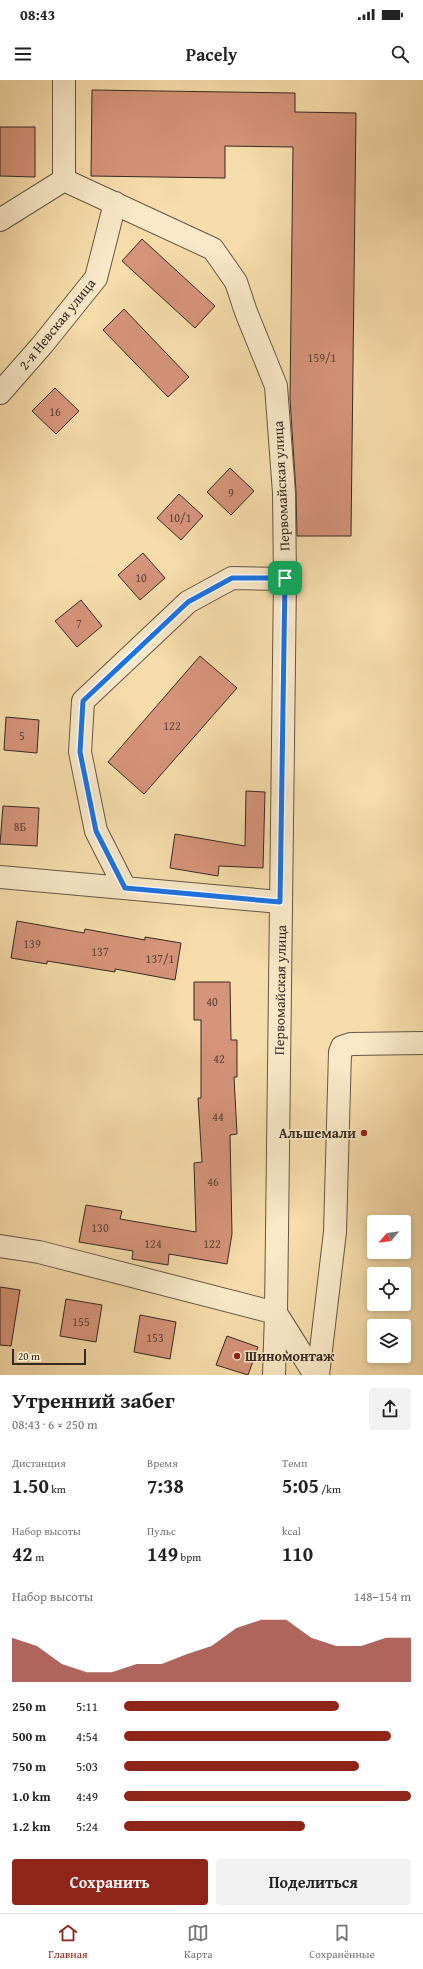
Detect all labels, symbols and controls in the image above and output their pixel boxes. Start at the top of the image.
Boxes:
text: 08:43 [20,4,55,25]
text: Pacely [186,41,237,68]
icon: menu [12,43,34,65]
icon: search [389,43,411,65]
street label: 2-я Невская улица [14,274,100,374]
house number: 159/1 [308,349,337,366]
house number: 16 [49,403,61,420]
street label: Первомайская улица [268,420,294,552]
house number: 9 [228,484,234,501]
house number: 10/1 [169,509,192,526]
pin [268,561,302,595]
icon: arrive [274,567,296,589]
house number: 10 [135,569,147,586]
house number: 7 [76,615,82,632]
house number: 122 [163,717,181,734]
house number: 5 [19,727,25,744]
house number: 8Б [14,818,26,835]
street label: Первомайская улица [269,924,291,1055]
house number: 139 [23,935,41,952]
house number: 137 [91,943,109,960]
house number: 137/1 [146,950,175,967]
house number: 40 [206,993,218,1010]
house number: 42 [213,1050,225,1067]
house number: 44 [212,1108,224,1125]
place label: Альшемали [279,1123,356,1143]
marker: Альшемали [359,1128,369,1138]
house number: 46 [207,1173,219,1190]
north arrow [367,1215,411,1259]
map controls [367,1215,411,1363]
house number: 130 [91,1219,109,1236]
house number: 124 [144,1235,162,1252]
house number: 122 [203,1235,221,1252]
button: locate [367,1267,411,1311]
house number: 155 [72,1313,90,1330]
button: layers [367,1319,411,1363]
house number: 153 [146,1329,164,1346]
place label: Шиномонтаж [245,1346,335,1366]
scale bar [12,1347,86,1366]
text: 20 m [18,1348,40,1364]
marker: Шиномонтаж [232,1351,242,1361]
text: Утренний забег [12,1384,175,1416]
button: share [369,1388,411,1430]
text: 08:43 · 6 × 250 m [12,1415,98,1434]
text: Дистанция [12,1455,66,1471]
text: Время [147,1455,178,1471]
text: Темп [282,1455,307,1471]
text: 1.50 [12,1471,49,1500]
text: 7:38 [147,1471,184,1500]
text: 5:05 [282,1471,319,1500]
text: km [49,1481,66,1497]
text: /km [319,1481,341,1497]
text: Набор высоты [12,1523,81,1539]
text: Пульс [147,1523,176,1539]
text: kcal [282,1523,301,1539]
text: 42 [12,1539,33,1568]
text: 149 [147,1539,178,1568]
text: 110 [282,1539,313,1568]
text: m [33,1549,44,1565]
text: bpm [178,1549,201,1565]
text: Набор высоты [12,1587,93,1606]
text: 148–154 m [354,1587,411,1606]
text: 250 m [12,1697,46,1716]
text: 5:11 [76,1697,98,1716]
text: 500 m [12,1727,46,1746]
text: 4:54 [76,1727,98,1746]
text: 750 m [12,1757,46,1776]
text: 5:03 [76,1757,98,1776]
text: 1.0 km [12,1787,51,1806]
text: 4:49 [76,1787,98,1806]
text: 1.2 km [12,1817,51,1836]
text: 5:24 [76,1817,98,1836]
button: Сохранить [12,1859,208,1905]
button: Поделиться [216,1859,411,1905]
tab: Главная [48,1922,87,1962]
tab: Карта [184,1922,213,1962]
tab: Сохранённые [309,1922,375,1962]

